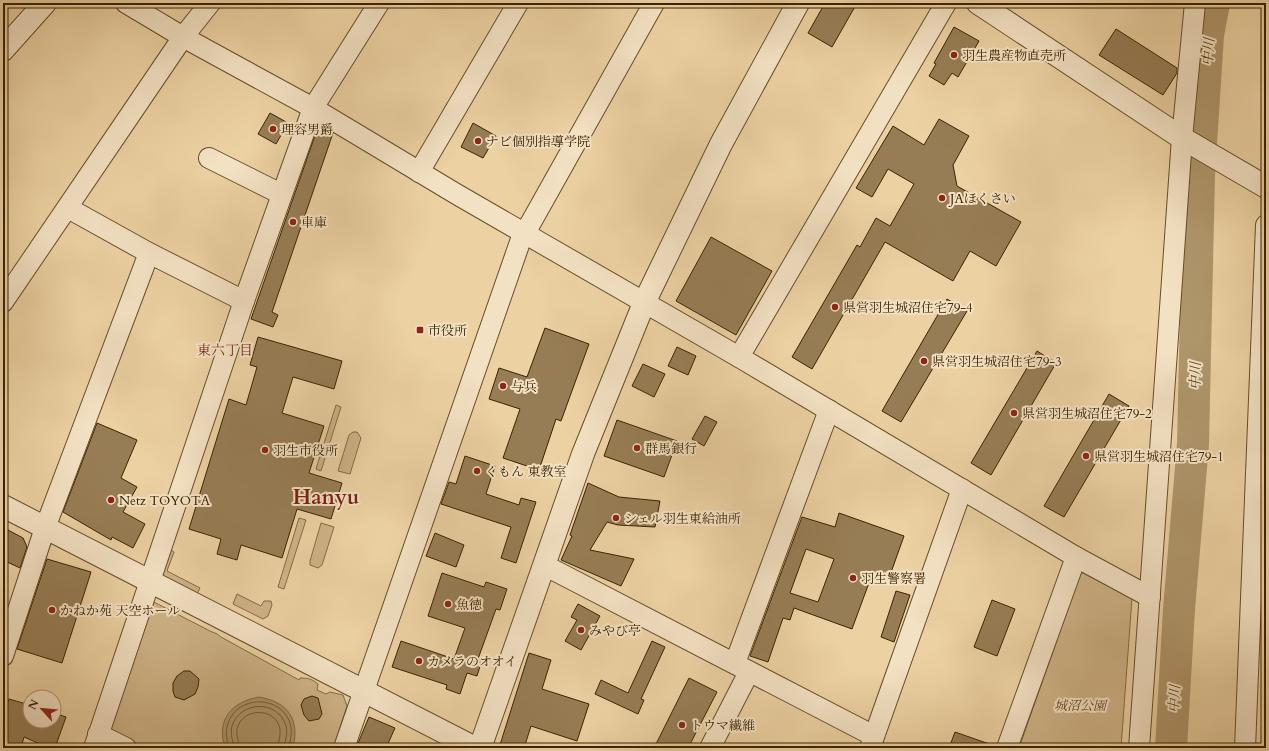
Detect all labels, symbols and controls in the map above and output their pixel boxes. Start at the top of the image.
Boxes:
water label: 中川 [1198,35,1219,67]
place label: 羽生農産物直売所 [962,47,1066,65]
marker: 羽生農産物直売所 [949,50,959,60]
place label: 理容男爵 [281,121,333,139]
marker: 理容男爵 [268,124,278,134]
place label: ナビ個別指導学院 [486,133,590,151]
marker: ナビ個別指導学院 [473,136,483,146]
place label: JAほくさい [948,190,1016,208]
marker: JAほくさい [937,193,947,203]
place label: 車庫 [301,214,327,232]
marker: 車庫 [288,217,298,227]
place label: 県営羽生城沼住宅79-4 [843,299,973,317]
marker: 県営羽生城沼住宅79-4 [830,302,840,312]
place label: 市役所 [428,322,467,340]
marker: 市役所 [415,325,425,335]
district label: 東六丁目 [197,341,253,360]
place label: 県営羽生城沼住宅79-3 [932,353,1062,371]
marker: 県営羽生城沼住宅79-3 [919,356,929,366]
water label: 中川 [1186,360,1205,390]
place label: 与兵 [511,378,537,396]
marker: 与兵 [498,381,508,391]
place label: 県営羽生城沼住宅79-2 [1022,405,1152,423]
marker: 県営羽生城沼住宅79-2 [1009,408,1019,418]
place label: 群馬銀行 [645,440,697,458]
place label: 羽生市役所 [273,442,338,460]
marker: 群馬銀行 [632,443,642,453]
marker: 羽生市役所 [260,445,270,455]
place label: 県営羽生城沼住宅79-1 [1094,448,1224,466]
marker: 県営羽生城沼住宅79-1 [1081,451,1091,461]
place label: くもん 東教室 [485,463,567,481]
marker: くもん 東教室 [472,466,482,476]
district label: Hanyu [293,483,359,512]
place label: Netz TOYOTA [119,492,211,510]
marker: Netz TOYOTA [106,495,116,505]
place label: シェル羽生東給油所 [624,510,741,528]
marker: シェル羽生東給油所 [611,513,621,523]
place label: 羽生警察署 [861,570,926,588]
marker: 羽生警察署 [848,573,858,583]
place label: 魚徳 [456,596,482,614]
marker: 魚徳 [443,599,453,609]
place label: かねか苑 天空ホール [60,602,180,620]
marker: かねか苑 天空ホール [47,605,57,615]
place label: みやび亭 [589,622,641,640]
marker: みやび亭 [576,625,586,635]
place label: カメラのオオイ [427,653,517,671]
marker: カメラのオオイ [414,656,424,666]
water label: 中川 [1164,683,1185,714]
north arrow [22,689,62,729]
text: N [25,697,43,712]
park label: 城沼公園 [1054,697,1108,715]
place label: トウマ繊維 [690,717,755,735]
marker: トウマ繊維 [677,720,687,730]

